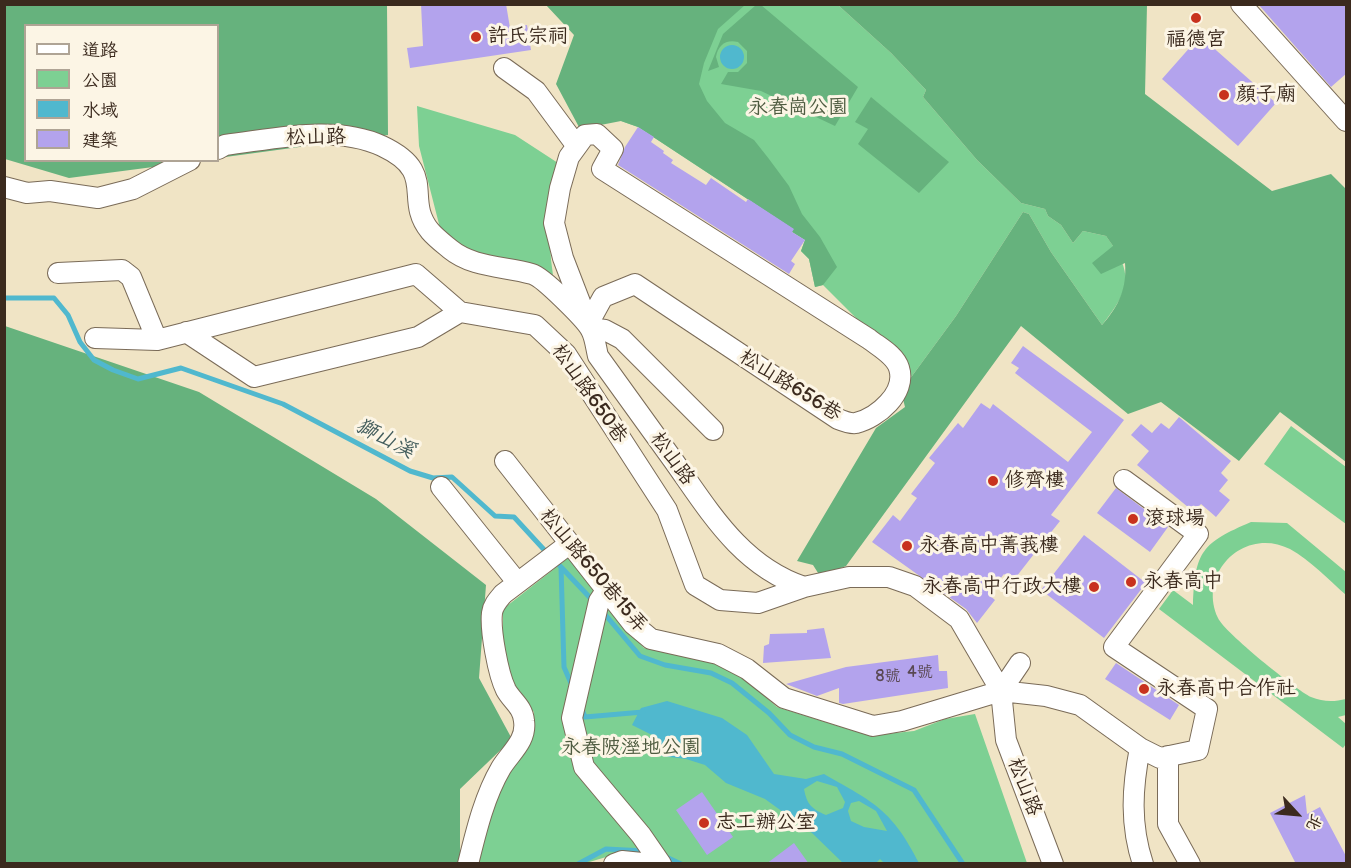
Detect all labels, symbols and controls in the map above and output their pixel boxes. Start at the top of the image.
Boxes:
marker: 福德宮 [1189,11,1203,25]
legend [24,24,219,162]
place label: 許氏宗祠 [488,25,568,49]
place label: 福德宮 [1166,28,1226,52]
marker: 許氏宗祠 [469,30,483,44]
text: 道路 [82,40,118,61]
text: 公園 [82,70,118,91]
place label: 顏子廟 [1236,83,1296,107]
marker: 顏子廟 [1217,88,1231,102]
park label: 永春崗公園 [748,96,848,120]
text: 水域 [82,100,118,121]
street label: 松山路 [286,125,346,151]
text: 建築 [82,130,118,151]
street label: 松山路650巷 [546,340,632,448]
street label: 松山路656巷 [734,345,846,427]
water label: 獅山溪 [351,413,419,465]
street label: 松山路 [645,428,699,490]
place label: 修齊樓 [1005,469,1065,493]
marker: 修齊樓 [986,474,1000,488]
street label: 松山路650巷15弄 [534,504,652,638]
place label: 滾球場 [1145,507,1205,531]
marker: 滾球場 [1126,512,1140,526]
place label: 永春高中菁莪樓 [919,534,1059,558]
marker: 永春高中菁莪樓 [900,539,914,553]
place label: 永春高中 [1143,570,1223,594]
place label: 永春高中行政大樓 [922,575,1082,599]
marker: 永春高中 [1124,575,1138,589]
marker: 永春高中行政大樓 [1087,580,1101,594]
house number: 4號 [907,663,933,683]
house number: 8號 [875,667,901,687]
place label: 永春高中合作社 [1156,677,1296,701]
marker: 永春高中合作社 [1137,682,1151,696]
park label: 永春陂溼地公園 [561,736,701,760]
street label: 松山路 [1002,755,1046,819]
north arrow [1267,784,1327,844]
place label: 志工辦公室 [716,811,816,835]
text: 北 [1302,811,1326,833]
marker: 志工辦公室 [697,816,711,830]

